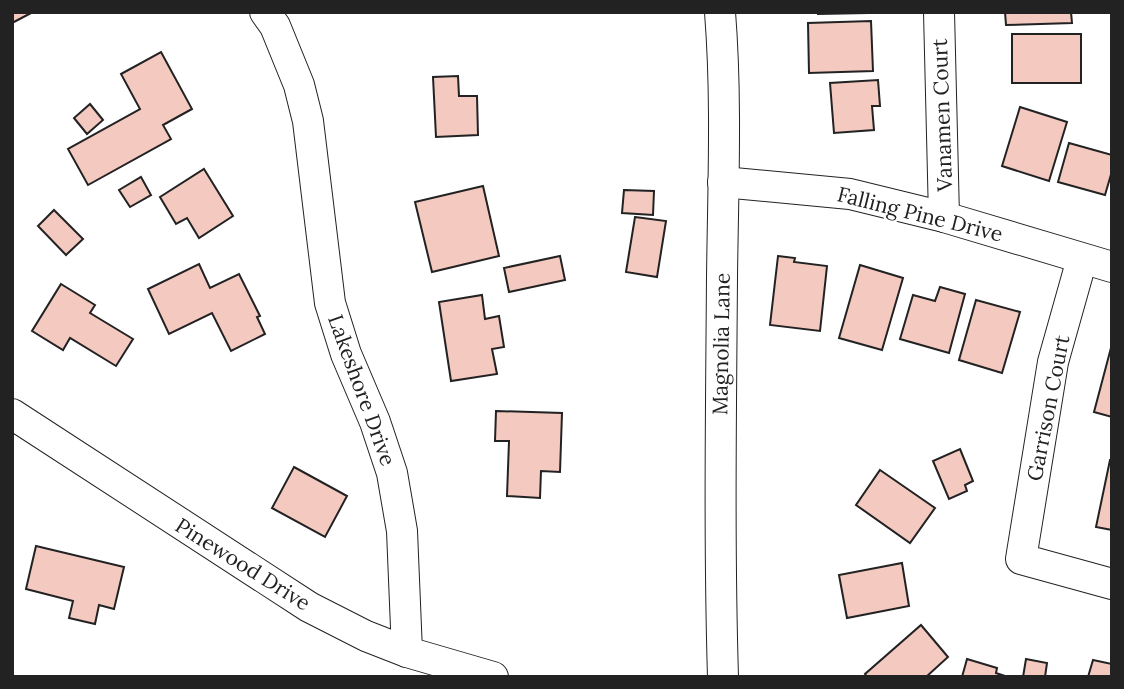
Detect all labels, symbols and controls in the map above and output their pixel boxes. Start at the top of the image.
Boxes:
street label: Vanamen Court [926,37,958,193]
street label: Falling Pine Drive [834,180,1006,248]
street label: Magnolia Lane [706,273,736,415]
street label: Lakeshore Drive [322,311,402,469]
street label: Garrison Court [1021,332,1076,483]
street label: Pinewood Drive [170,512,316,616]

